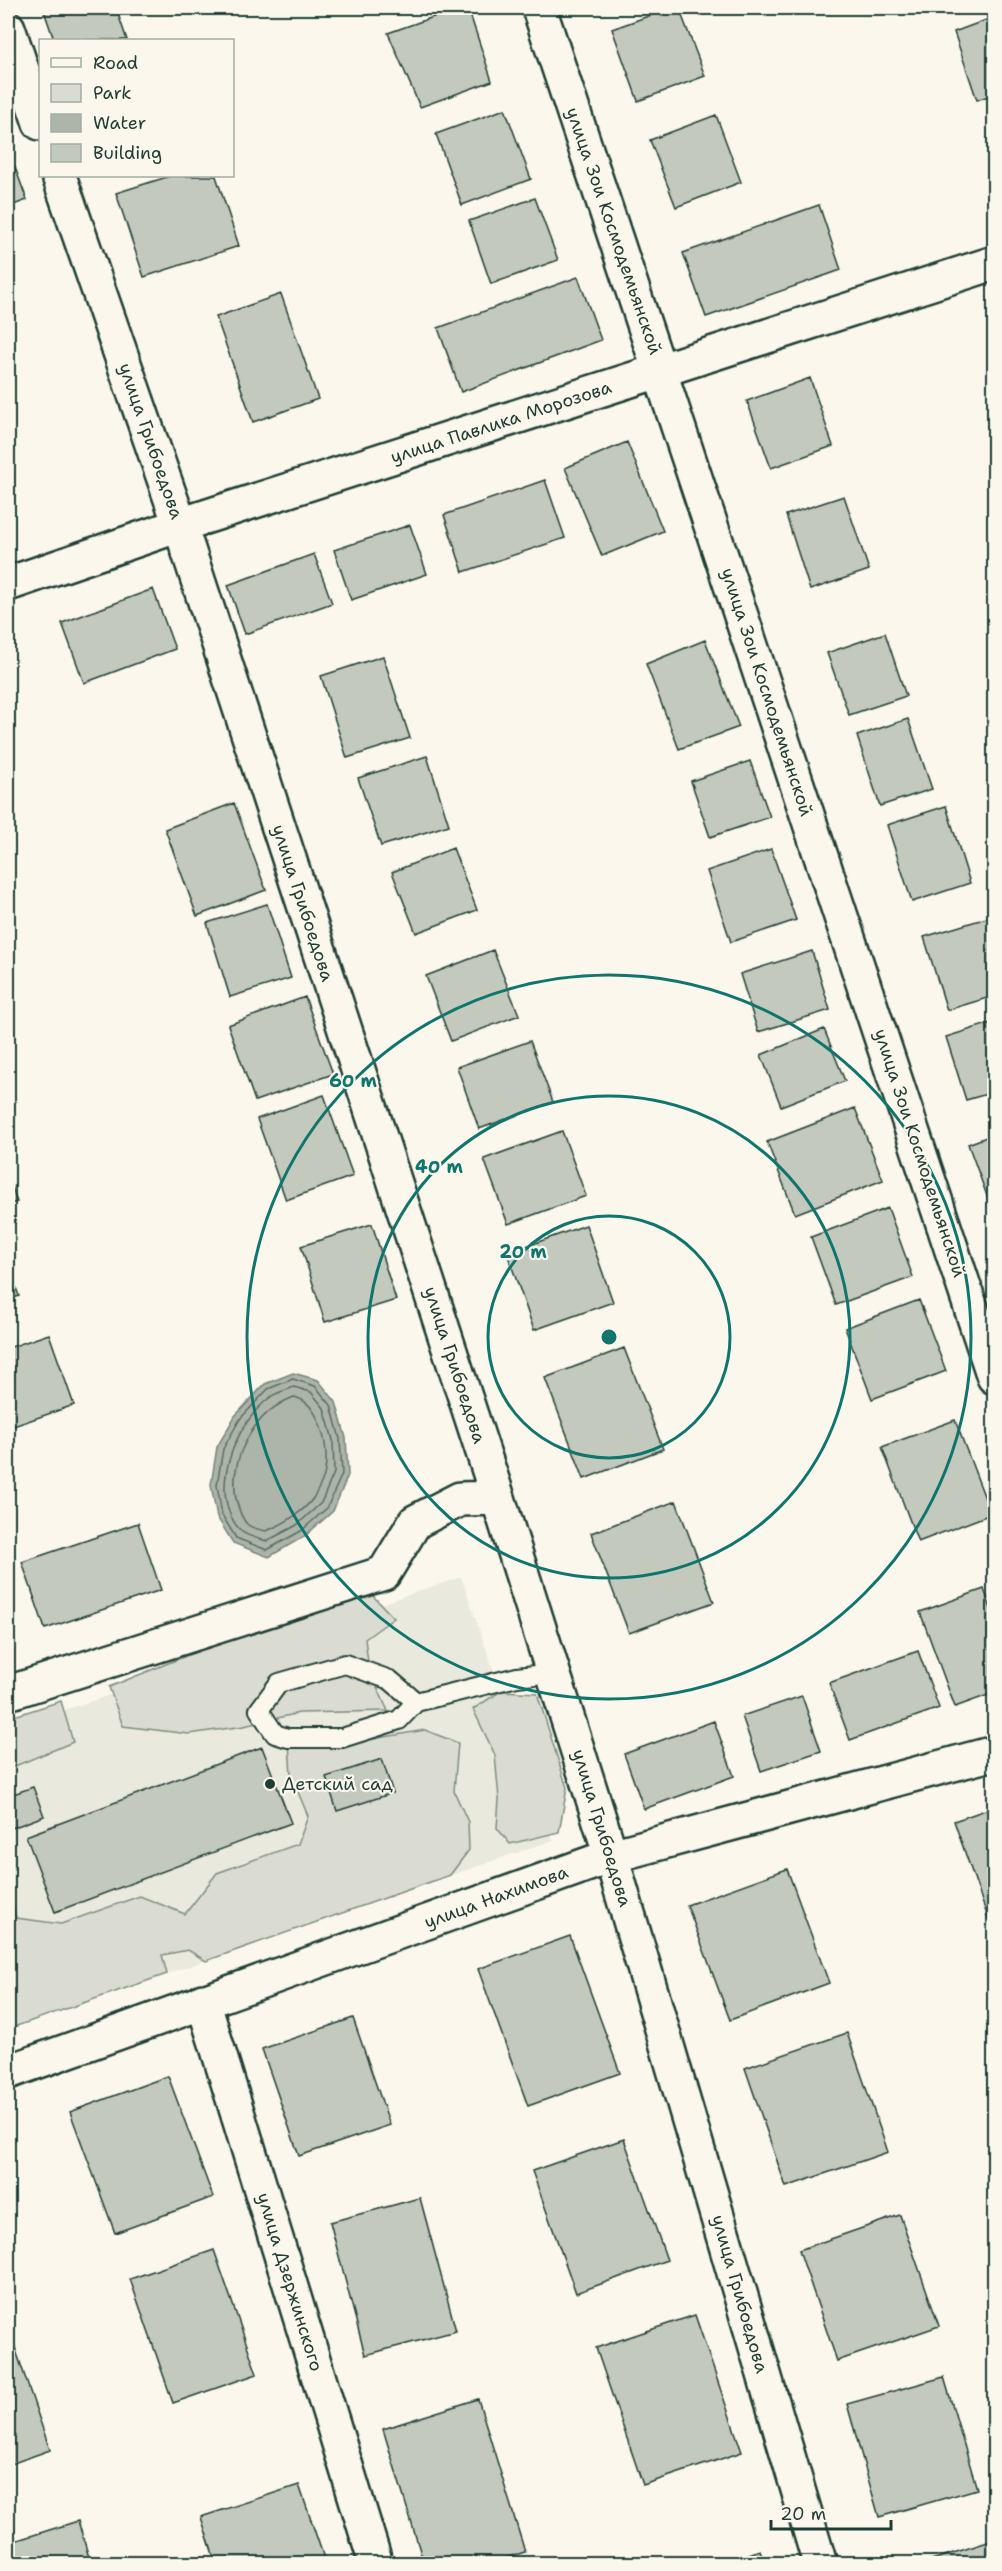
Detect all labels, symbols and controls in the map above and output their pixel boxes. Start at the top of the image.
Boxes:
legend [39,39,234,177]
text: Road [93,51,138,75]
text: Park [93,81,132,105]
street label: улица Зои Космодемьянской [560,104,668,358]
text: Water [93,111,146,135]
text: Building [93,141,162,165]
street label: улица Грибоедова [113,360,189,522]
street label: улица Павлика Морозова [387,375,615,469]
street label: улица Зои Космодемьянской [715,565,819,819]
street label: улица Грибоедова [266,822,340,984]
street label: улица Зои Космодемьянской [868,1026,972,1280]
text: 60 m [329,1069,377,1093]
text: 40 m [415,1155,463,1179]
text: 20 m [499,1240,547,1264]
street label: улица Грибоедова [418,1284,492,1446]
centre of rings [599,1327,619,1347]
street label: улица Грибоедова [567,1746,637,1910]
place label: Детский сад [282,1772,394,1796]
marker: Детский сад [263,1777,277,1791]
street label: улица Нахимова [421,1860,571,1934]
street label: улица Дзержинского [251,2190,329,2374]
street label: улица Грибоедова [706,2212,774,2376]
scale bar [771,2493,891,2531]
text: 20 m [780,2502,826,2526]

